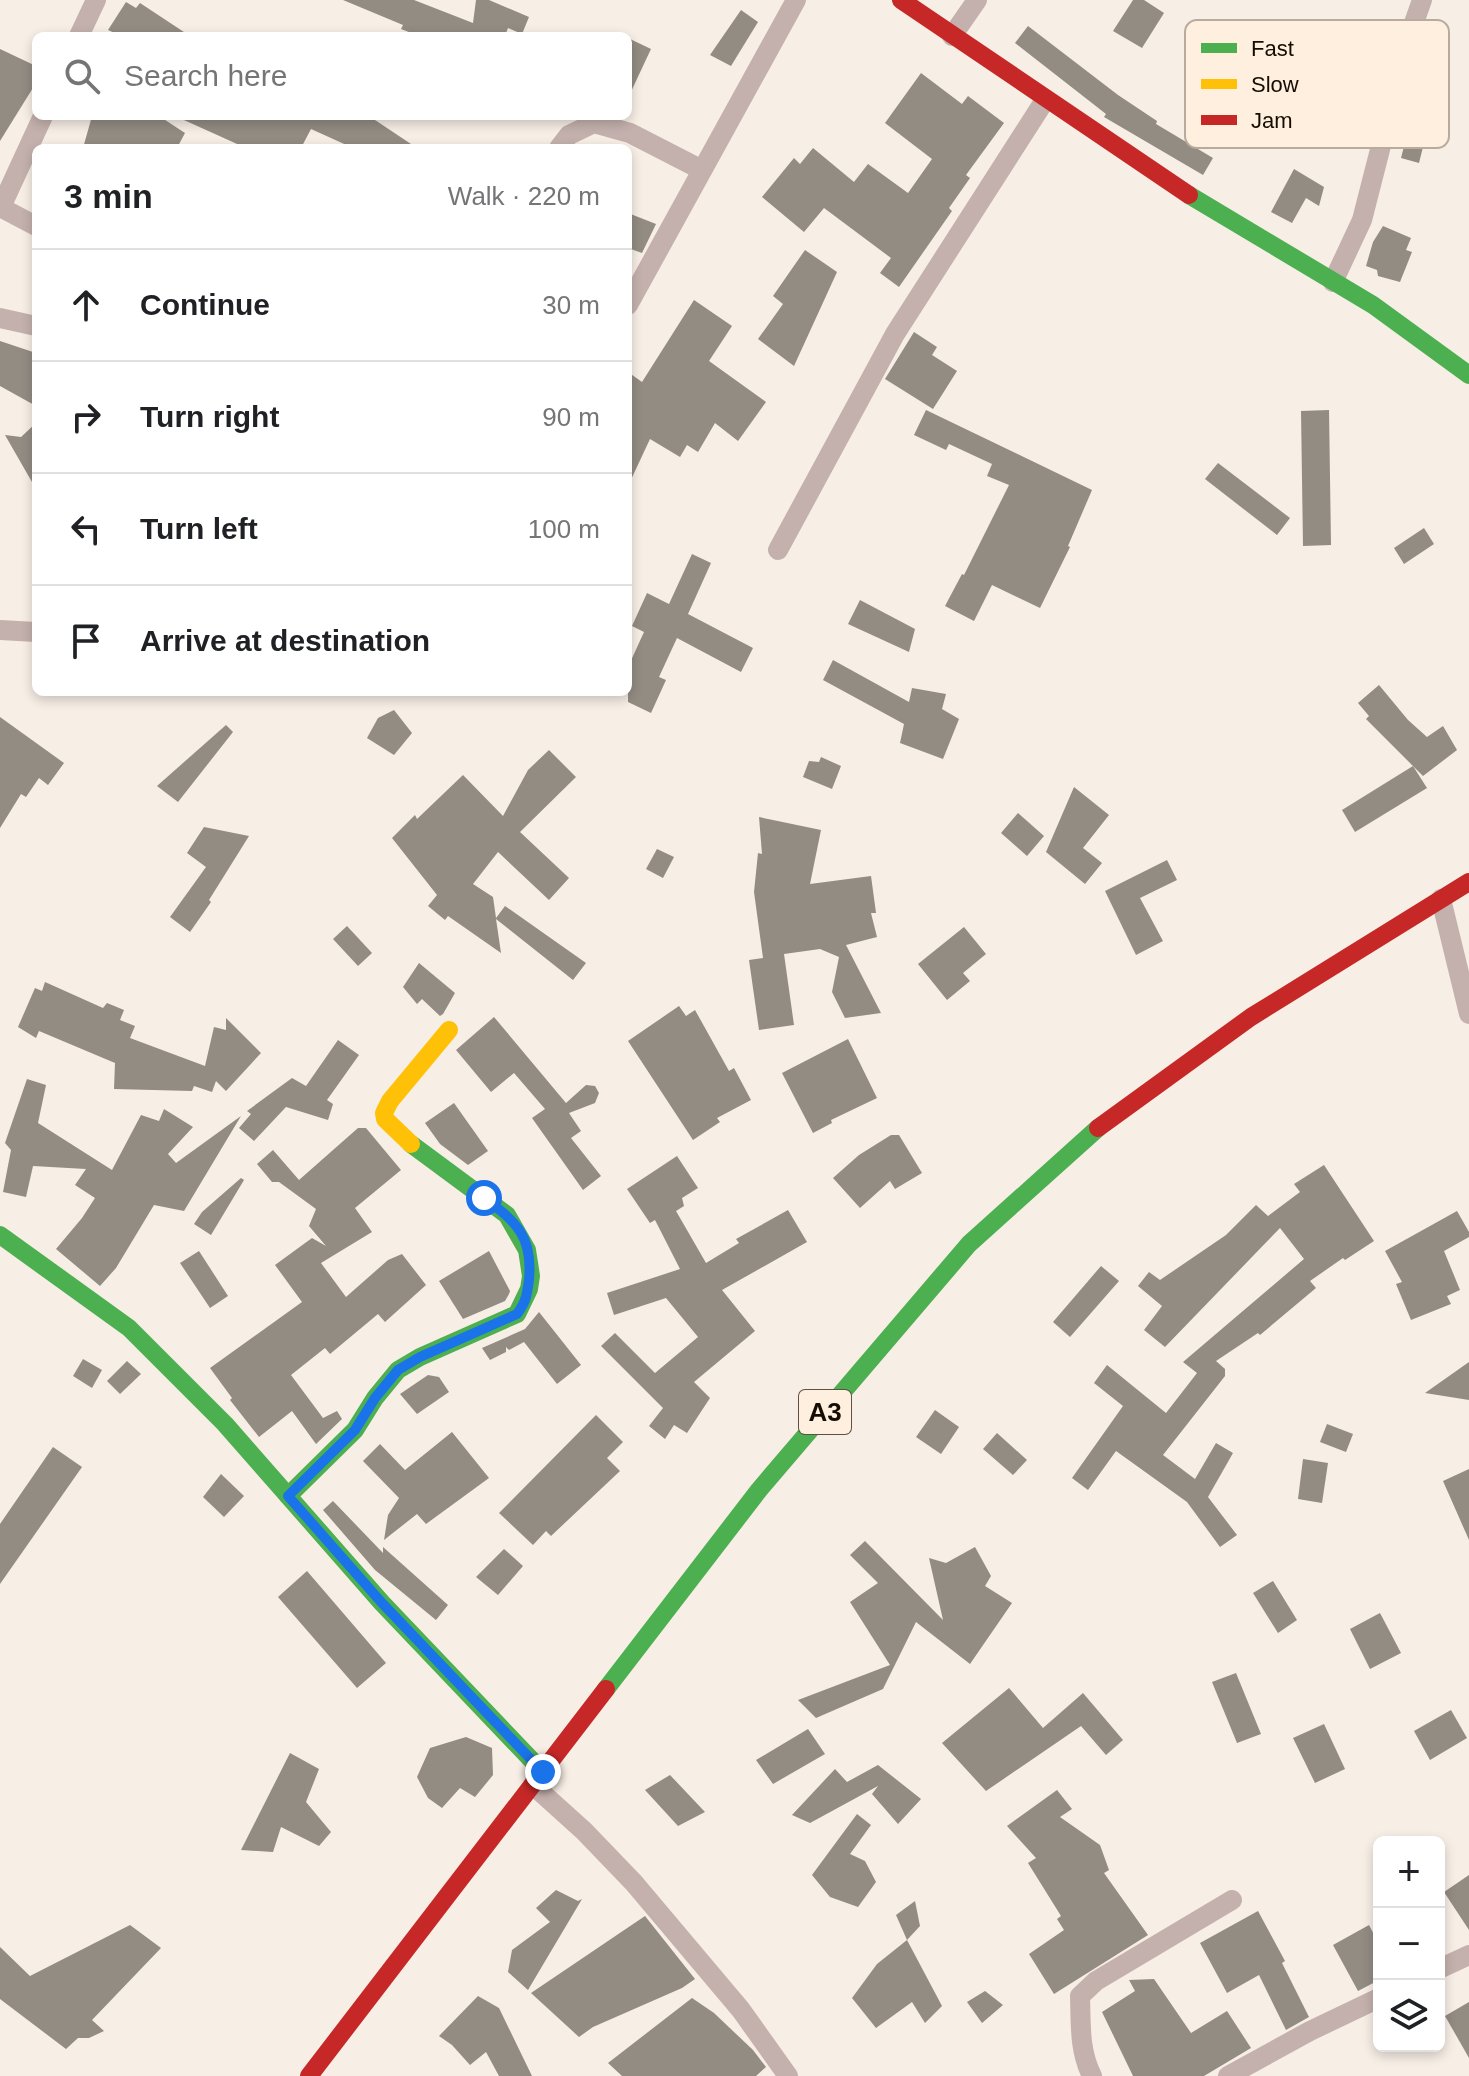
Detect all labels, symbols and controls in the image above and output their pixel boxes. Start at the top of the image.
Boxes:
legend [1185,20,1449,148]
search box [32,32,632,120]
text: Fast [1251,36,1294,61]
icon: search [60,54,104,98]
text: Search here [124,59,287,92]
text: Slow [1251,72,1299,97]
text: Jam [1251,108,1293,133]
text: 3 min [64,177,153,215]
text: Walk · 220 m [448,181,600,211]
icon: ahead [64,283,108,327]
text: Continue [140,288,270,321]
text: 30 m [542,290,600,320]
icon: right [64,395,108,439]
text: Turn right [140,400,279,433]
text: 90 m [542,402,600,432]
icon: left [64,507,108,551]
text: Turn left [140,512,258,545]
text: 100 m [528,514,600,544]
icon: arrive [64,619,108,663]
text: Arrive at destination [140,624,430,657]
route start [466,1180,502,1216]
road number: A3 [799,1390,851,1434]
route end [525,1754,561,1790]
map controls [1373,1836,1445,2052]
button: + [1373,1836,1445,1908]
button: − [1373,1908,1445,1980]
button: layers [1373,1980,1445,2052]

